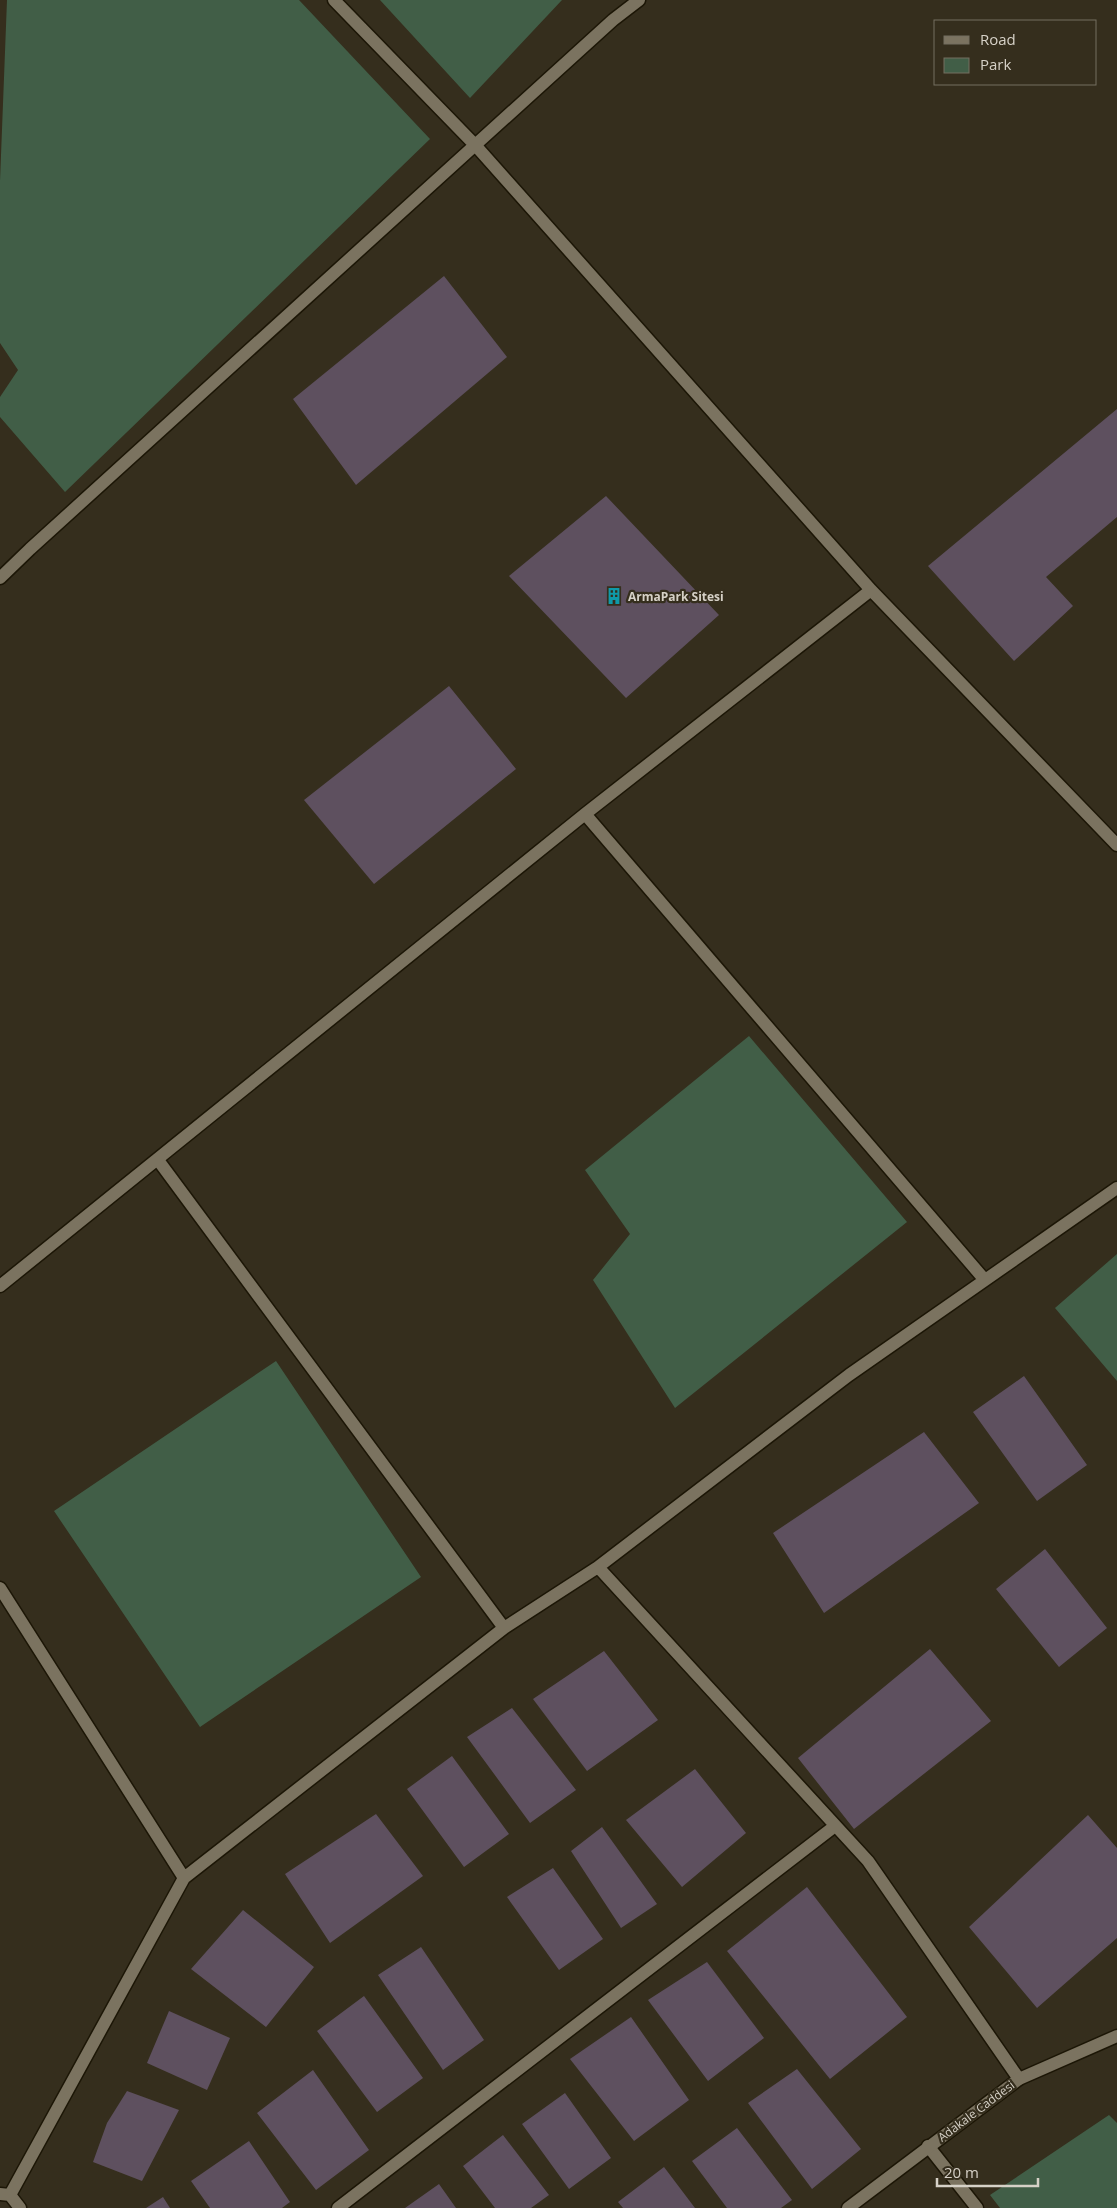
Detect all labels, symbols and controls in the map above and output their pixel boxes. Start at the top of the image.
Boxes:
legend [934,20,1097,85]
text: Road [980,29,1016,49]
text: Park [980,54,1011,74]
building icon: ArmaPark Sitesi [604,586,624,606]
place label: ArmaPark Sitesi [628,588,724,605]
street label: Adakale Caddesi [934,2077,1018,2145]
scale bar [937,2156,1038,2188]
text: 20 m [944,2162,979,2182]

